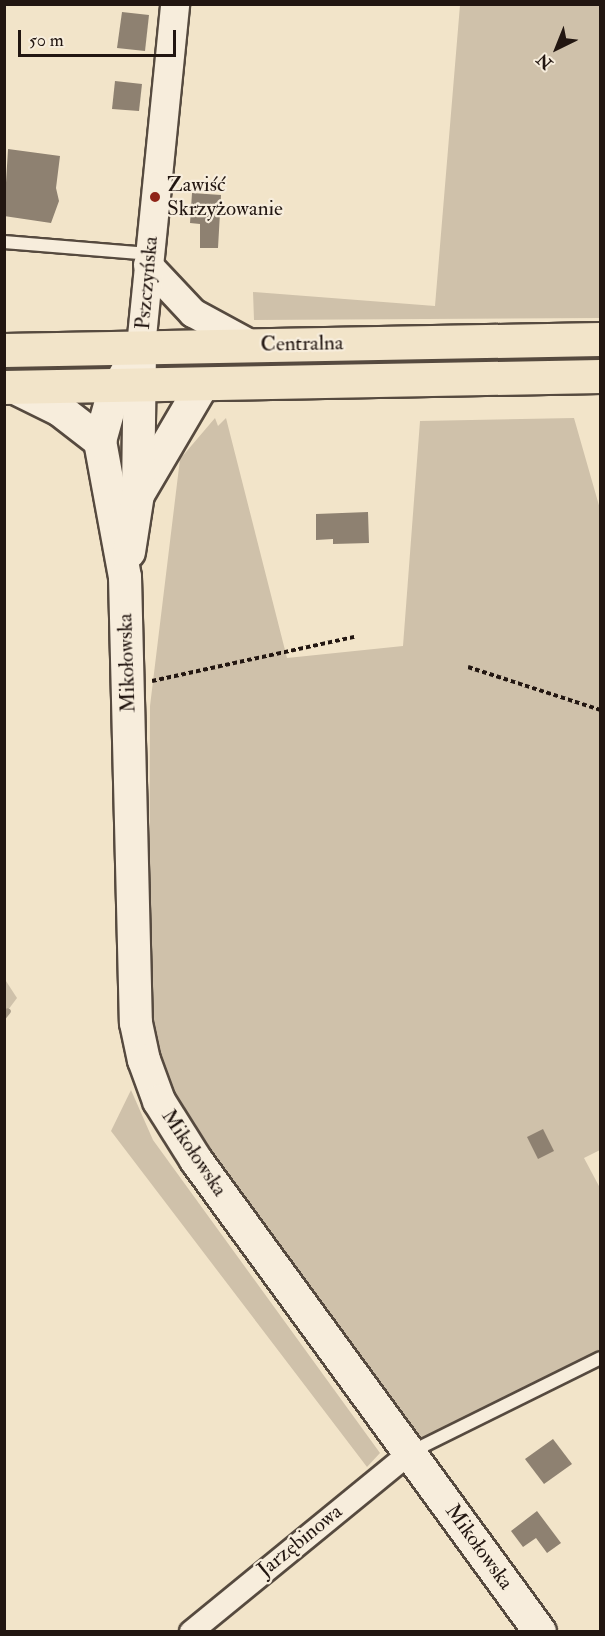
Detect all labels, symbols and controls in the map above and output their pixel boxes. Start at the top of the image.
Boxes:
scale bar [21,18,178,56]
north arrow [527,18,587,78]
text: 50 m [29,29,64,52]
text: N [533,49,557,73]
place label: Zawiść Skrzyżowanie [167,172,283,222]
marker: Zawiść Skrzyżowanie [148,190,162,204]
street label: Pszczyńska [130,235,164,331]
street label: Centralna [260,331,344,357]
street label: Mikołowska [113,613,141,713]
street label: Mikołowska [156,1105,232,1201]
street label: Jarzębinowa [253,1499,347,1583]
street label: Mikołowska [440,1499,518,1595]

